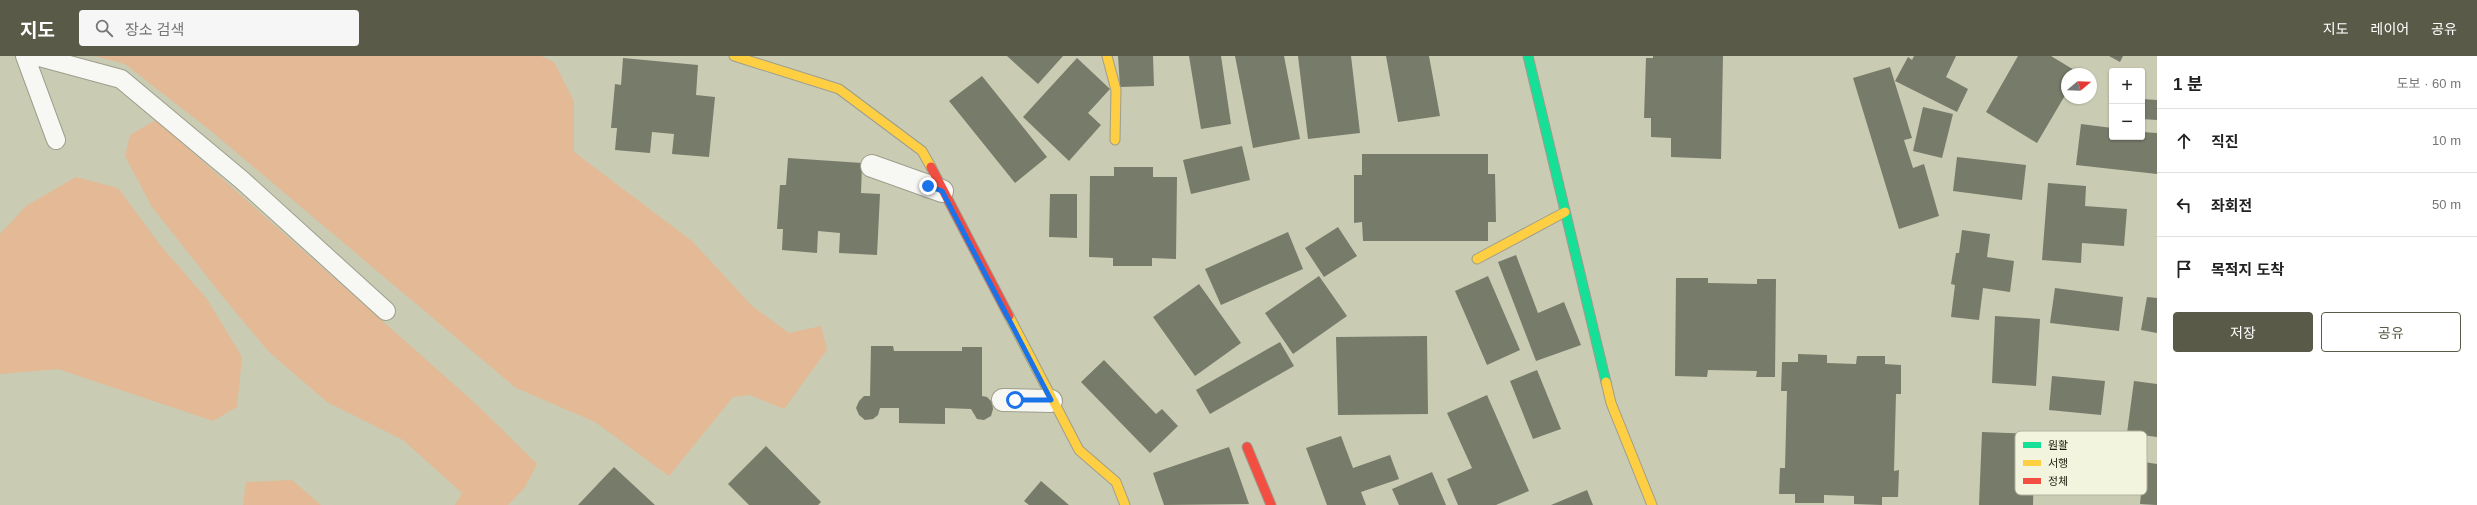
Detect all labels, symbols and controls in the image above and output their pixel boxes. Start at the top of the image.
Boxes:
search box [79,10,359,46]
icon: search [93,17,115,39]
text: 지도 [20,20,55,41]
text: 장소 검색 [125,21,184,38]
text: 지도 [2323,21,2349,37]
text: 레이어 [2371,21,2409,37]
text: 공유 [2431,21,2457,37]
north arrow [2061,68,2097,104]
map controls [2109,68,2145,140]
button: + [2109,68,2145,104]
text: 1 분 [2173,75,2203,94]
text: 도보 · 60 m [2397,76,2461,91]
button: − [2109,104,2145,140]
icon: ahead [2173,130,2195,152]
text: 직진 [2211,133,2239,150]
text: 10 m [2432,133,2461,148]
route end [919,177,937,195]
icon: left [2173,194,2195,216]
text: 좌회전 [2211,197,2252,214]
text: 50 m [2432,197,2461,212]
icon: arrive [2173,258,2195,280]
text: 목적지 도착 [2211,261,2284,278]
button: 저장 [2173,312,2313,352]
button: 공유 [2321,312,2461,352]
route start [1006,391,1024,409]
legend [2015,431,2147,495]
text: 원활 [2048,439,2068,451]
text: 서행 [2048,457,2068,469]
text: 정체 [2048,475,2068,487]

